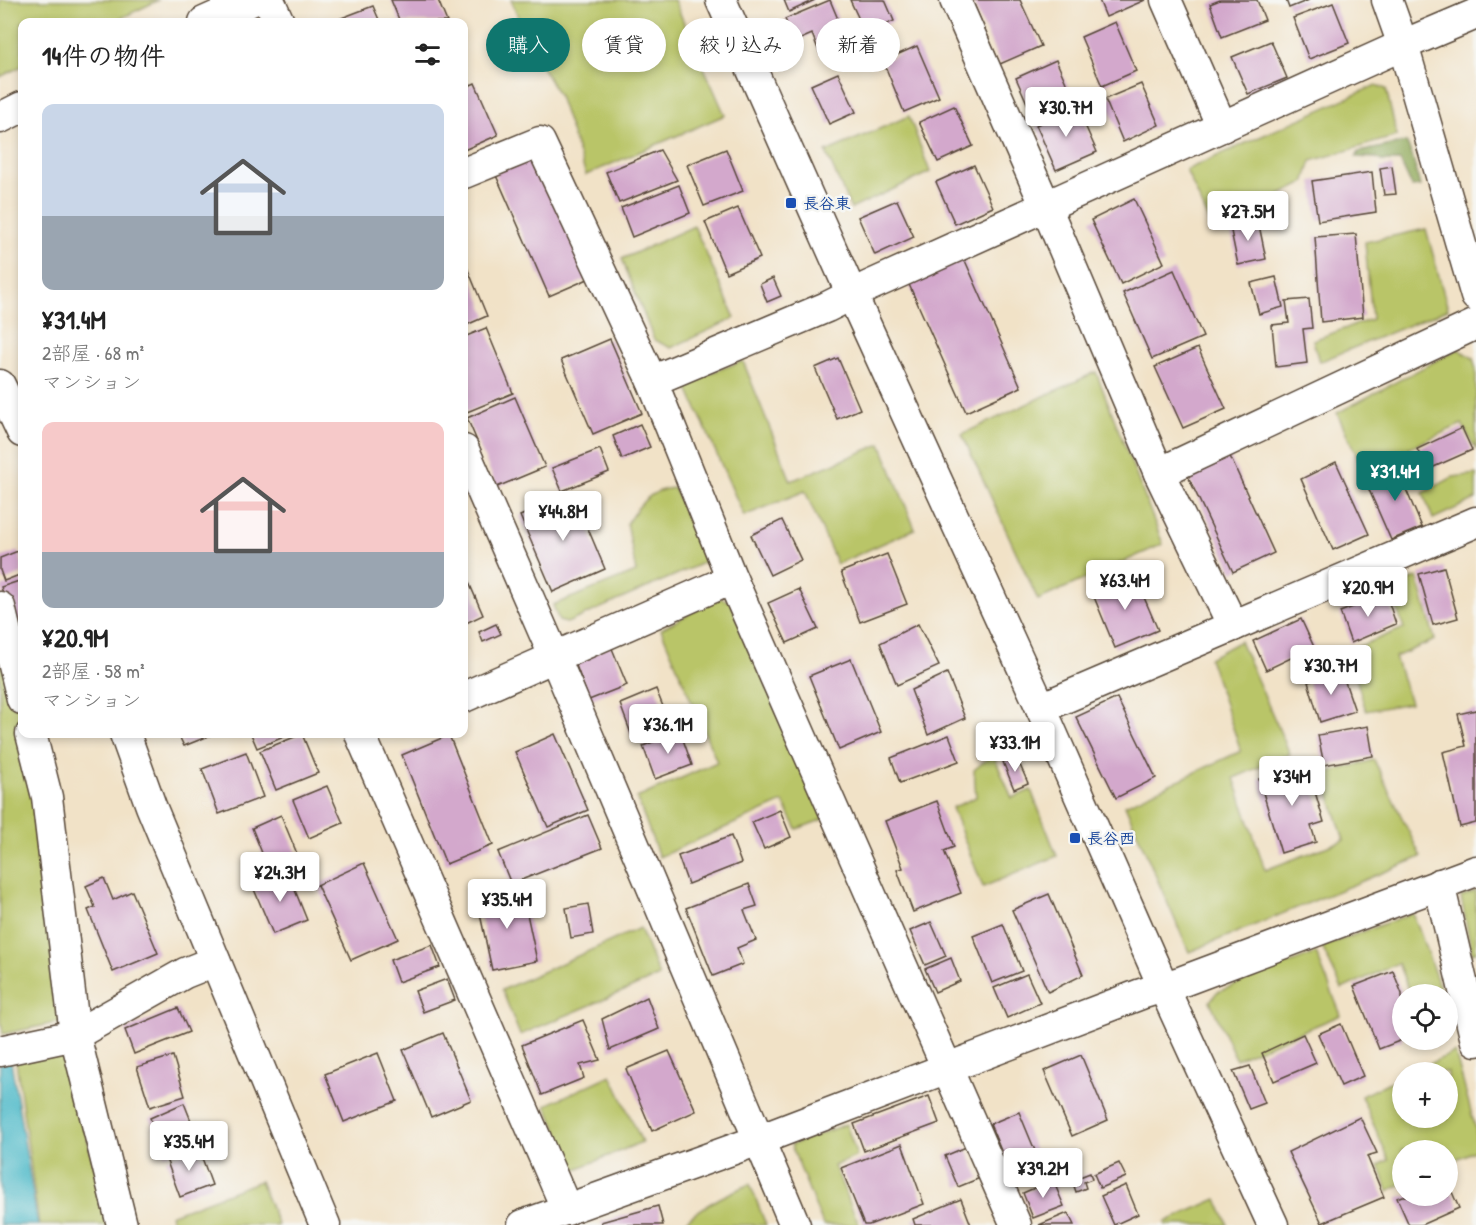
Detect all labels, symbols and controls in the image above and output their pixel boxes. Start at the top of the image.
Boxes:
chip: 購入 [486,18,570,72]
chip: 賃貸 [582,18,666,72]
chip: 絞り込み [678,18,804,72]
chip: 新着 [816,18,900,72]
text: 14件の物件 [42,38,165,73]
icon: filters [411,38,444,71]
pin: ¥30.7M [1017,87,1115,138]
text: ¥30.7M [1039,93,1093,120]
icon: home [189,143,297,251]
pin: ¥27.5M [1199,191,1297,242]
place label: 長谷東 [803,192,851,214]
marker: 長谷東 [784,196,798,210]
text: ¥27.5M [1221,197,1275,224]
text: ¥31.4M [42,302,106,337]
text: 2部屋 · 68 m² [42,339,144,366]
text: マンション [42,368,141,395]
pin: ¥31.4M [1346,451,1444,502]
text: ¥31.4M [1370,457,1420,484]
icon: home [189,461,297,569]
pin: ¥44.8M [514,491,612,542]
text: ¥44.8M [538,497,588,524]
pin: ¥63.4M [1076,560,1174,611]
text: ¥63.4M [1100,566,1150,593]
pin: ¥20.9M [1319,567,1417,618]
text: ¥20.9M [1342,573,1394,600]
text: ¥20.9M [42,620,108,655]
pin: ¥30.7M [1282,645,1380,696]
text: ¥30.7M [1304,651,1358,678]
text: 2部屋 · 58 m² [42,657,144,684]
text: マンション [42,686,141,713]
pin: ¥36.1M [619,704,717,755]
text: ¥36.1M [643,710,693,737]
pin: ¥33.1M [966,722,1064,773]
text: ¥33.1M [990,728,1040,755]
pin: ¥34M [1256,756,1328,807]
text: ¥34M [1273,762,1311,789]
place label: 長谷西 [1087,827,1135,849]
marker: 長谷西 [1068,831,1082,845]
pin: ¥24.3M [231,852,329,903]
text: ¥24.3M [254,858,306,885]
pin: ¥35.4M [458,879,556,930]
text: ¥35.4M [482,885,532,912]
map controls [1392,984,1458,1206]
button: locate [1392,984,1458,1050]
button: + [1392,1062,1458,1128]
pin: ¥35.4M [140,1121,238,1172]
text: ¥35.4M [164,1127,214,1154]
button: − [1392,1140,1458,1206]
pin: ¥39.2M [994,1148,1092,1199]
text: ¥39.2M [1017,1154,1069,1181]

